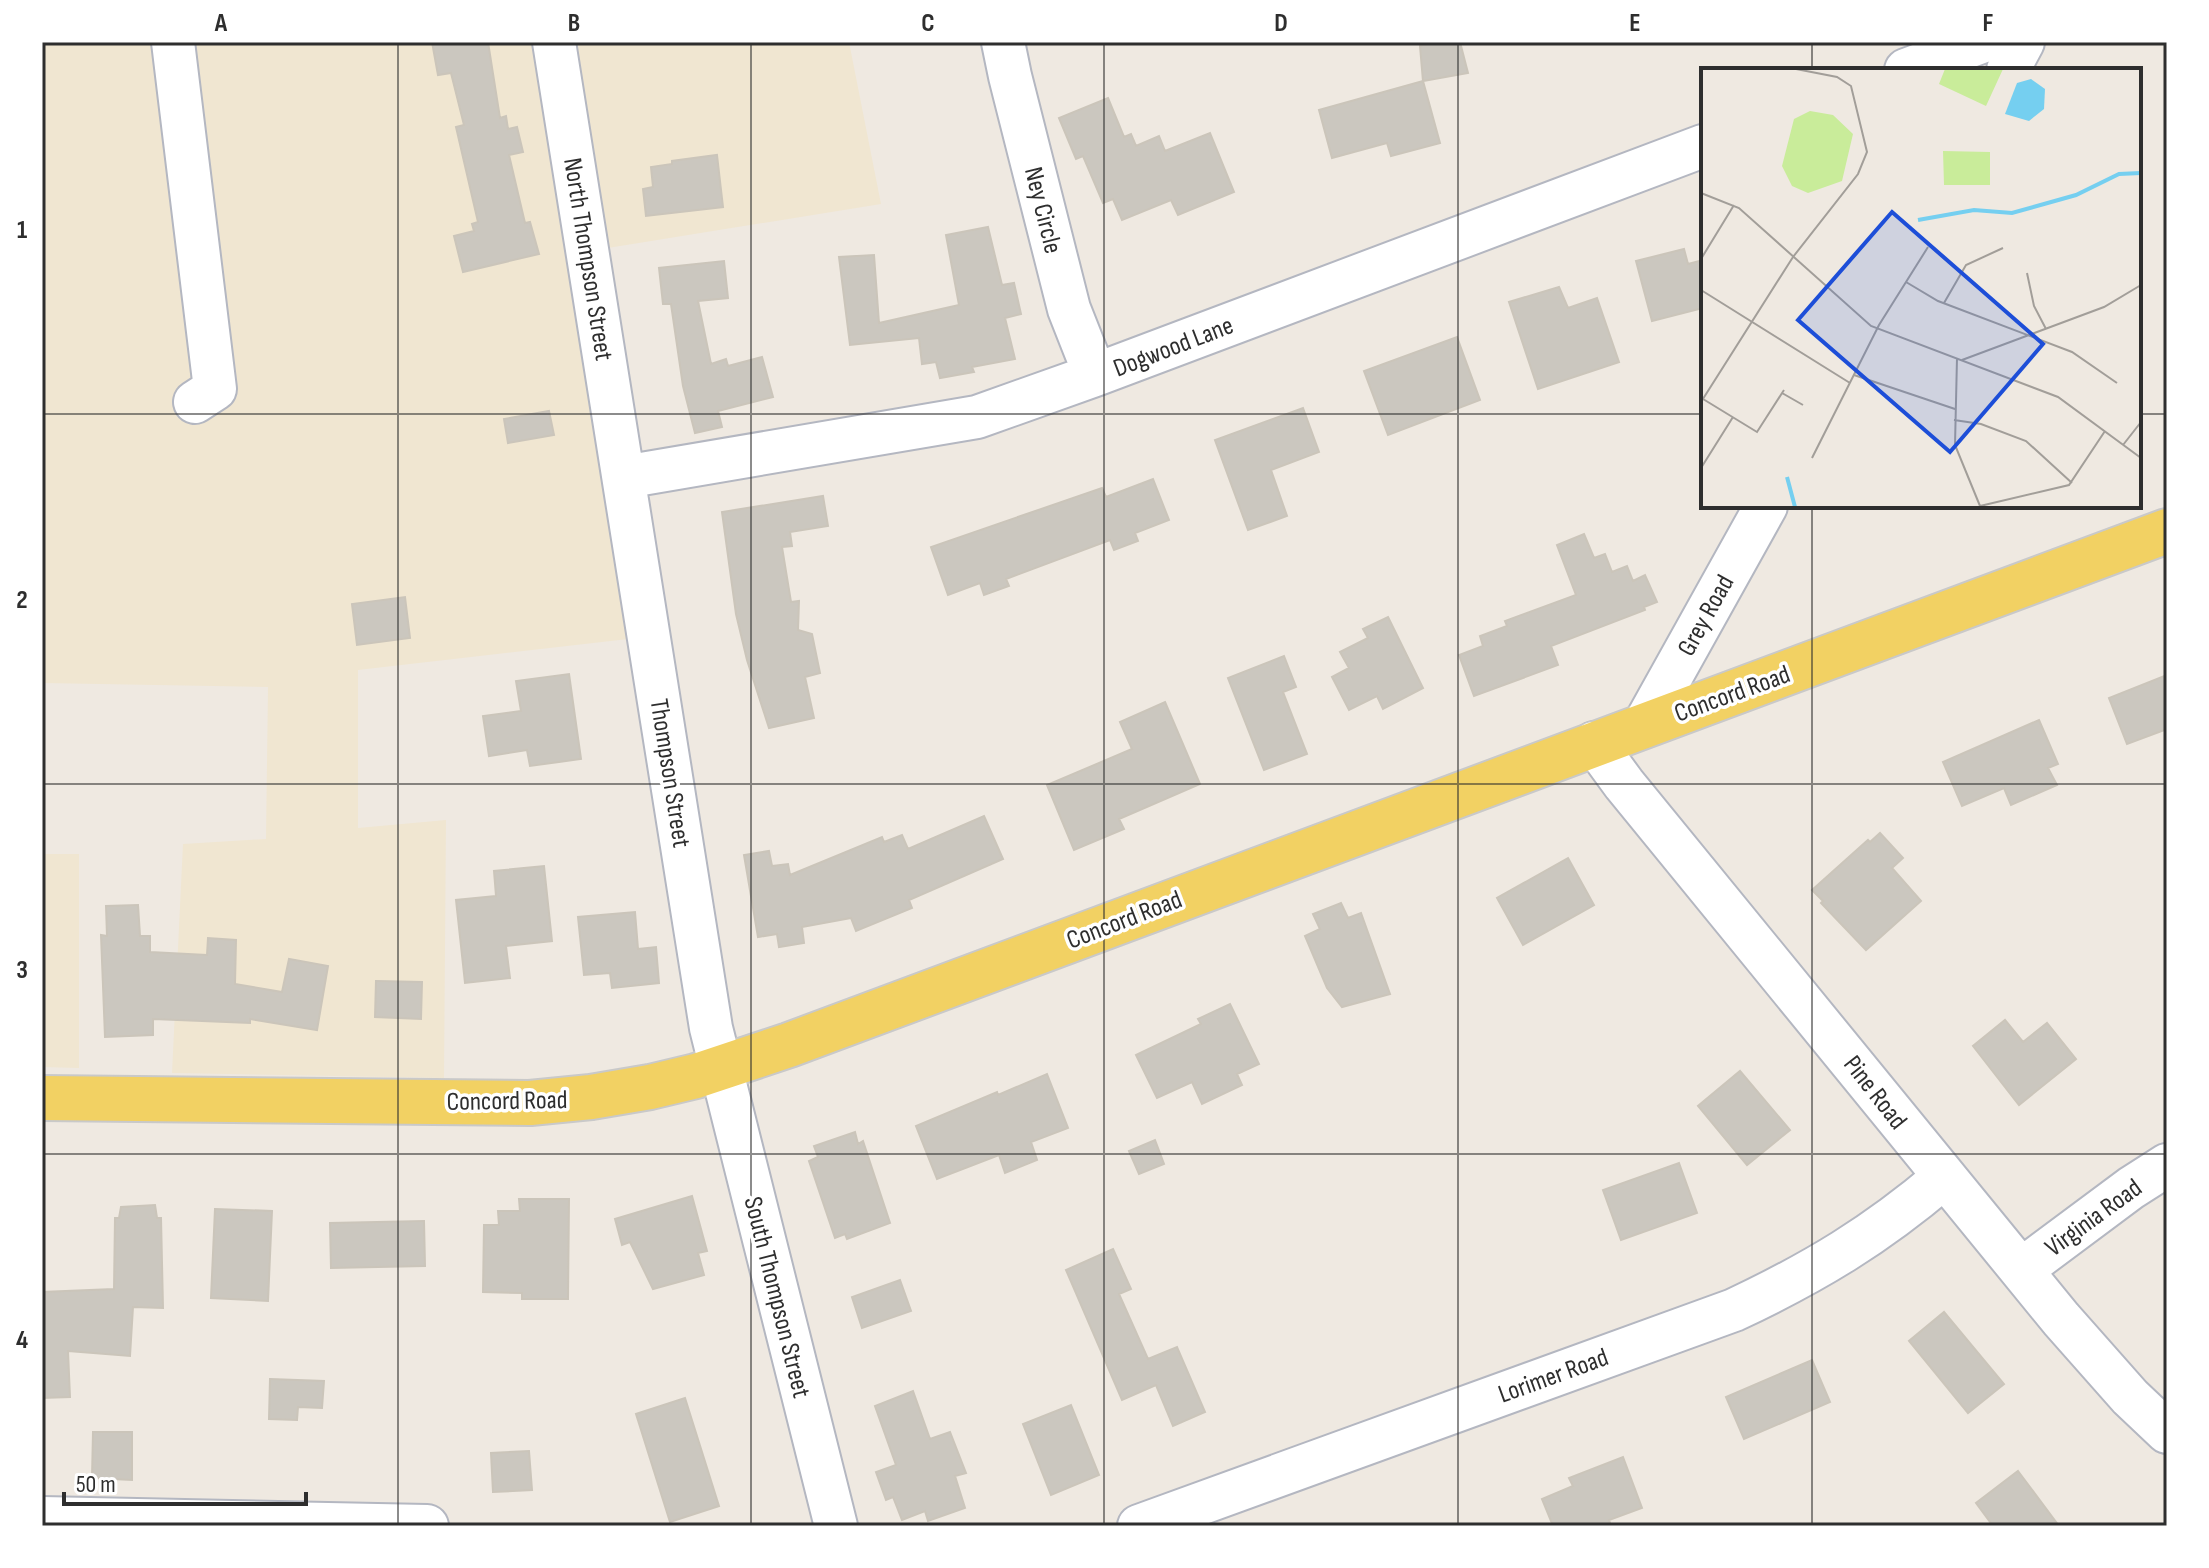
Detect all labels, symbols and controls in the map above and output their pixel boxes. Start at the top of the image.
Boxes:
text: A [214,8,228,39]
text: B [568,8,580,39]
text: C [921,8,935,39]
text: D [1274,8,1288,39]
text: E [1629,8,1641,39]
text: F [1983,8,1994,39]
inset map [1701,68,2141,508]
street label: North Thompson Street [556,156,619,363]
street label: Ney Circle [1017,164,1068,257]
text: 1 [17,215,27,246]
street label: Dogwood Lane [1109,310,1238,384]
street label: Grey Road [1671,570,1741,662]
text: 2 [16,585,28,616]
street label: Concord Road [1670,659,1795,730]
street label: Thompson Street [642,697,697,850]
street label: Concord Road [1063,884,1186,957]
text: 3 [16,955,28,986]
street label: Pine Road [1836,1050,1913,1136]
street label: Concord Road [446,1085,568,1118]
street label: Virginia Road [2039,1173,2148,1264]
street label: South Thompson Street [737,1194,817,1401]
text: 4 [16,1325,28,1356]
street label: Lorimer Road [1494,1342,1613,1411]
scale bar [64,1456,306,1506]
text: 50 m [76,1470,116,1499]

